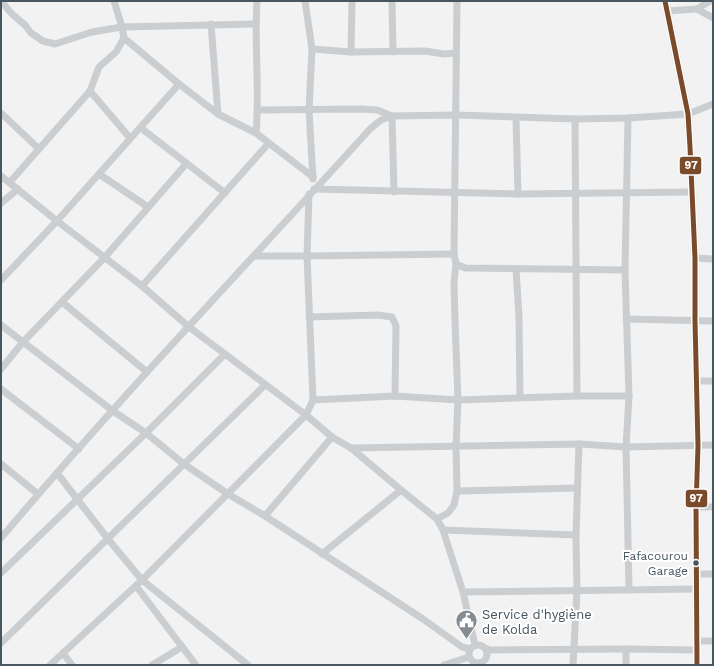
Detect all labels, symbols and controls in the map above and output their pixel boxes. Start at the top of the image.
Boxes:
line badge: 97 [679,156,702,175]
text: 97 [684,159,698,172]
line badge: 97 [685,489,708,508]
text: 97 [689,492,703,505]
place label: Fafacourou Garage [623,549,688,578]
marker: Fafacourou Garage [691,558,701,568]
place label: Service d'hygiène de Kolda [482,607,592,637]
public building icon: Service d'hygiène de Kolda [454,608,480,641]

